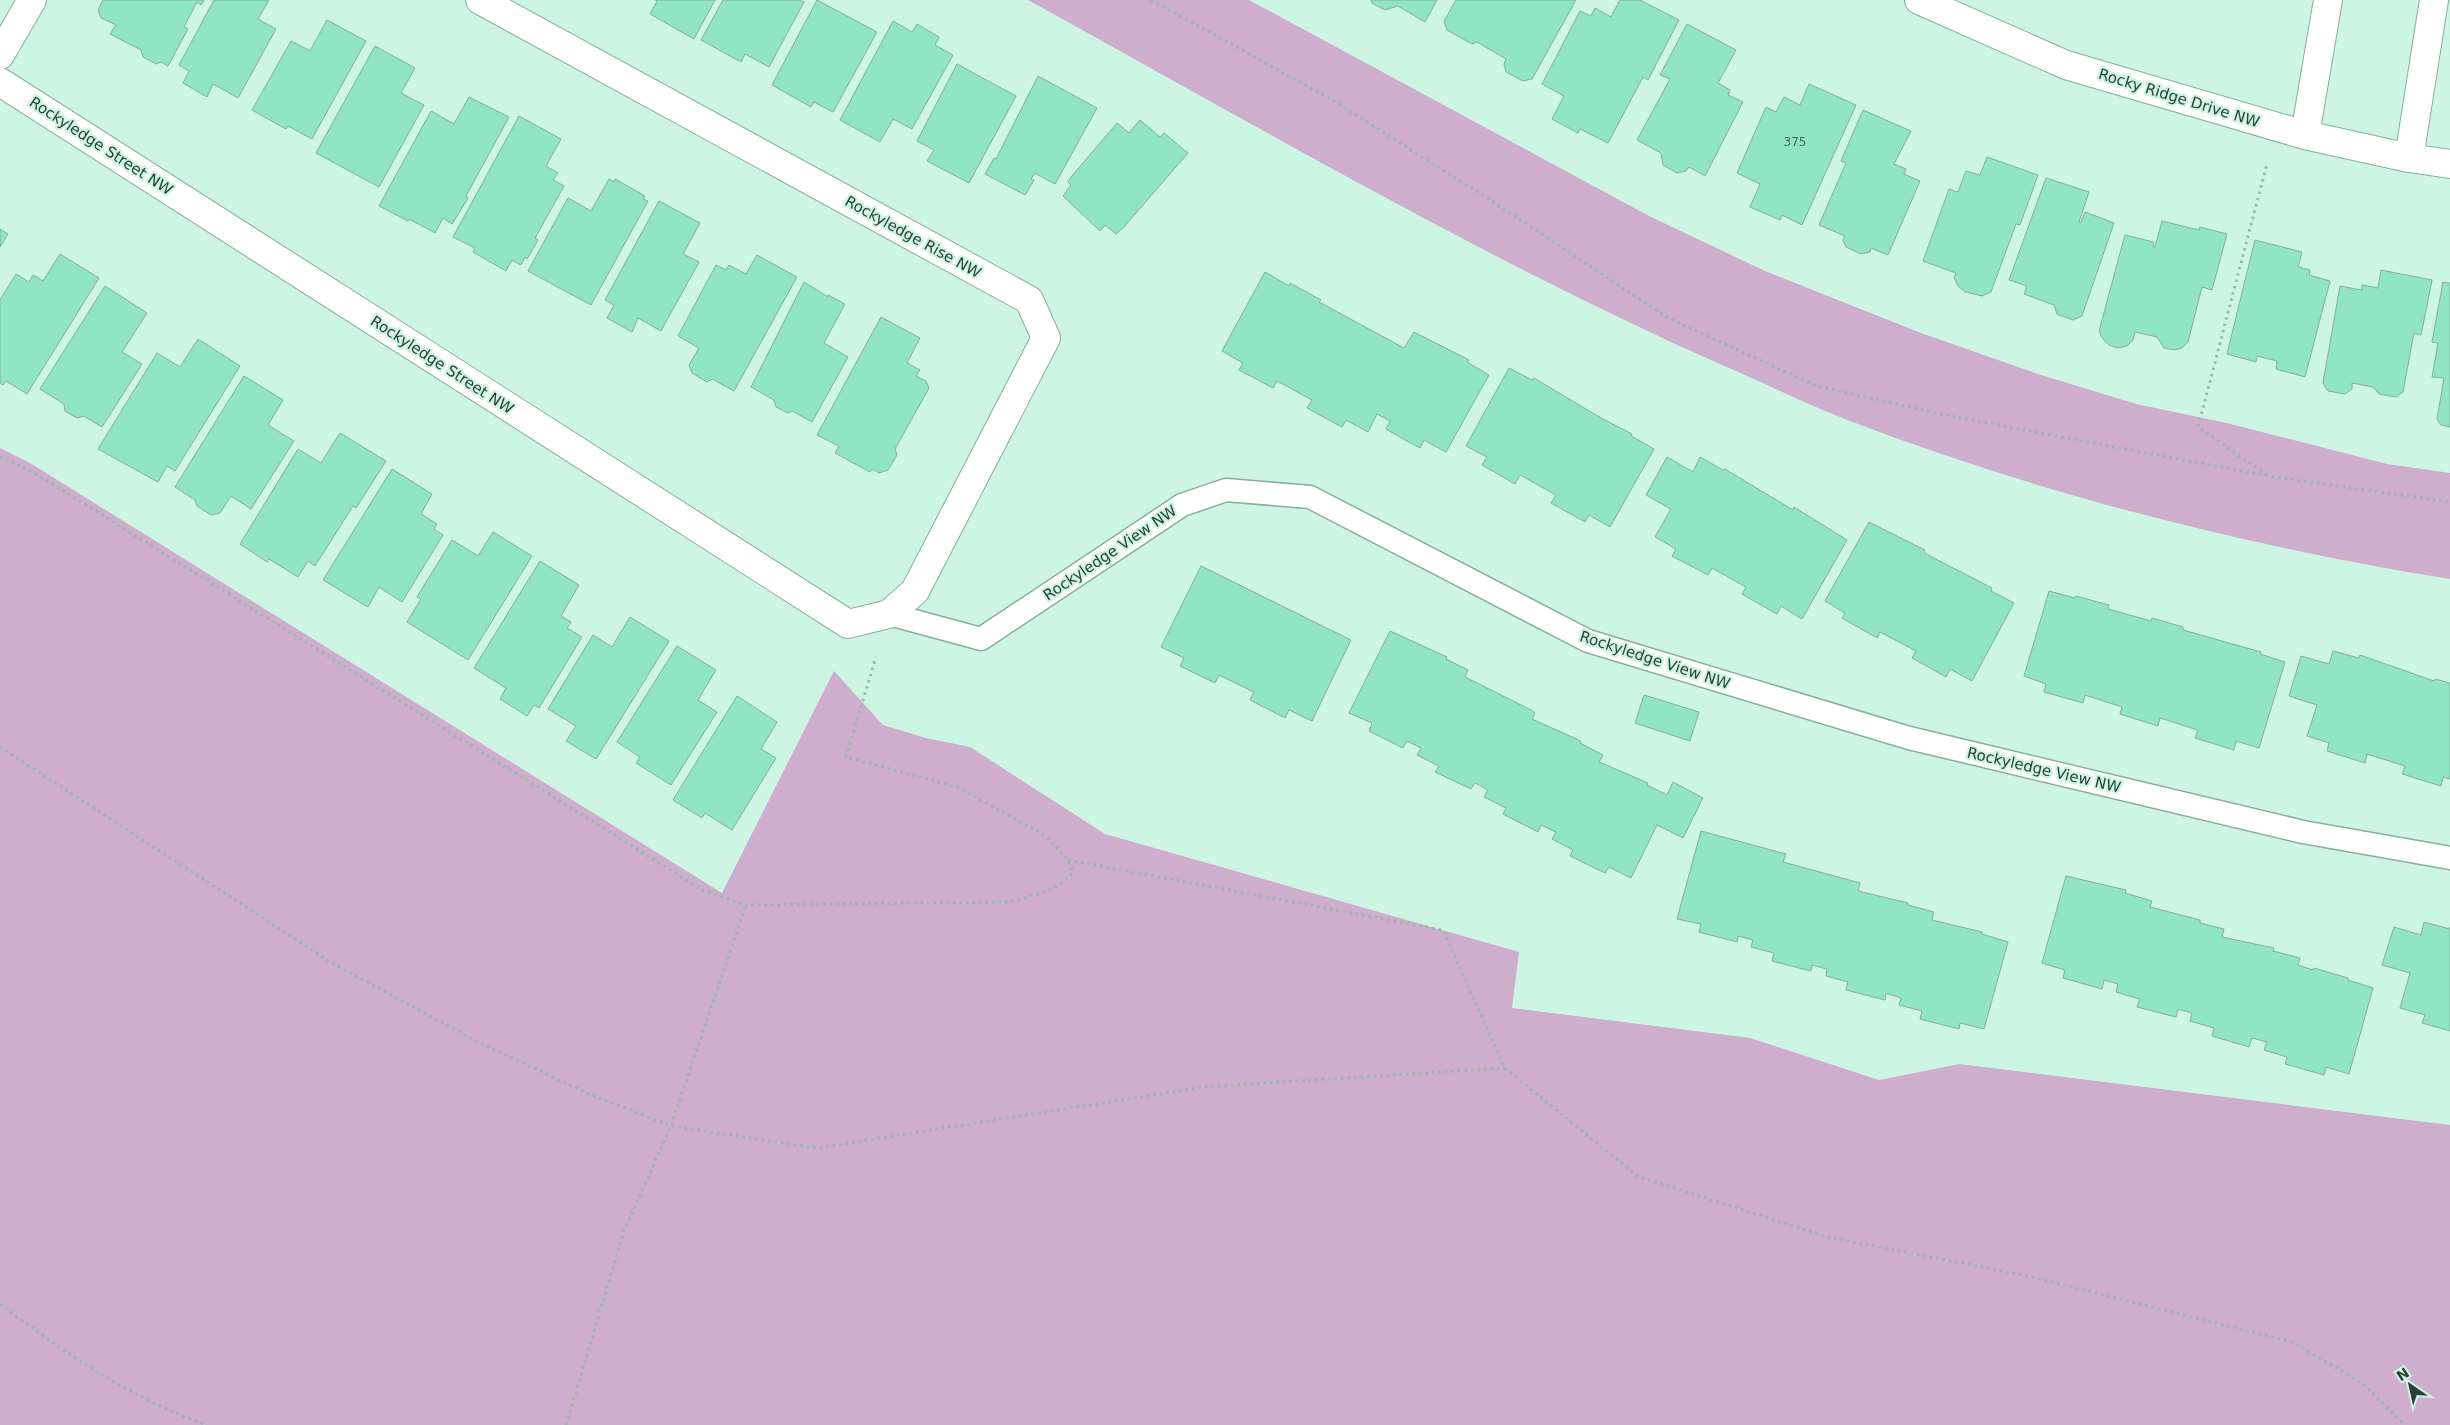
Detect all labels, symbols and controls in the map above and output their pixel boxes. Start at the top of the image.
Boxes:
street label: Rocky Ridge Drive NW [2096,65,2262,131]
street label: Rockyledge Street NW [26,93,176,199]
house number: 375 [1784,135,1806,149]
street label: Rockyledge Rise NW [842,192,984,282]
street label: Rockyledge Street NW [367,312,517,418]
street label: Rockyledge View NW [1040,502,1180,604]
street label: Rockyledge View NW [1578,627,1733,693]
street label: Rockyledge View NW [1965,744,2123,796]
north arrow [2385,1360,2435,1410]
text: N [2393,1364,2412,1384]

